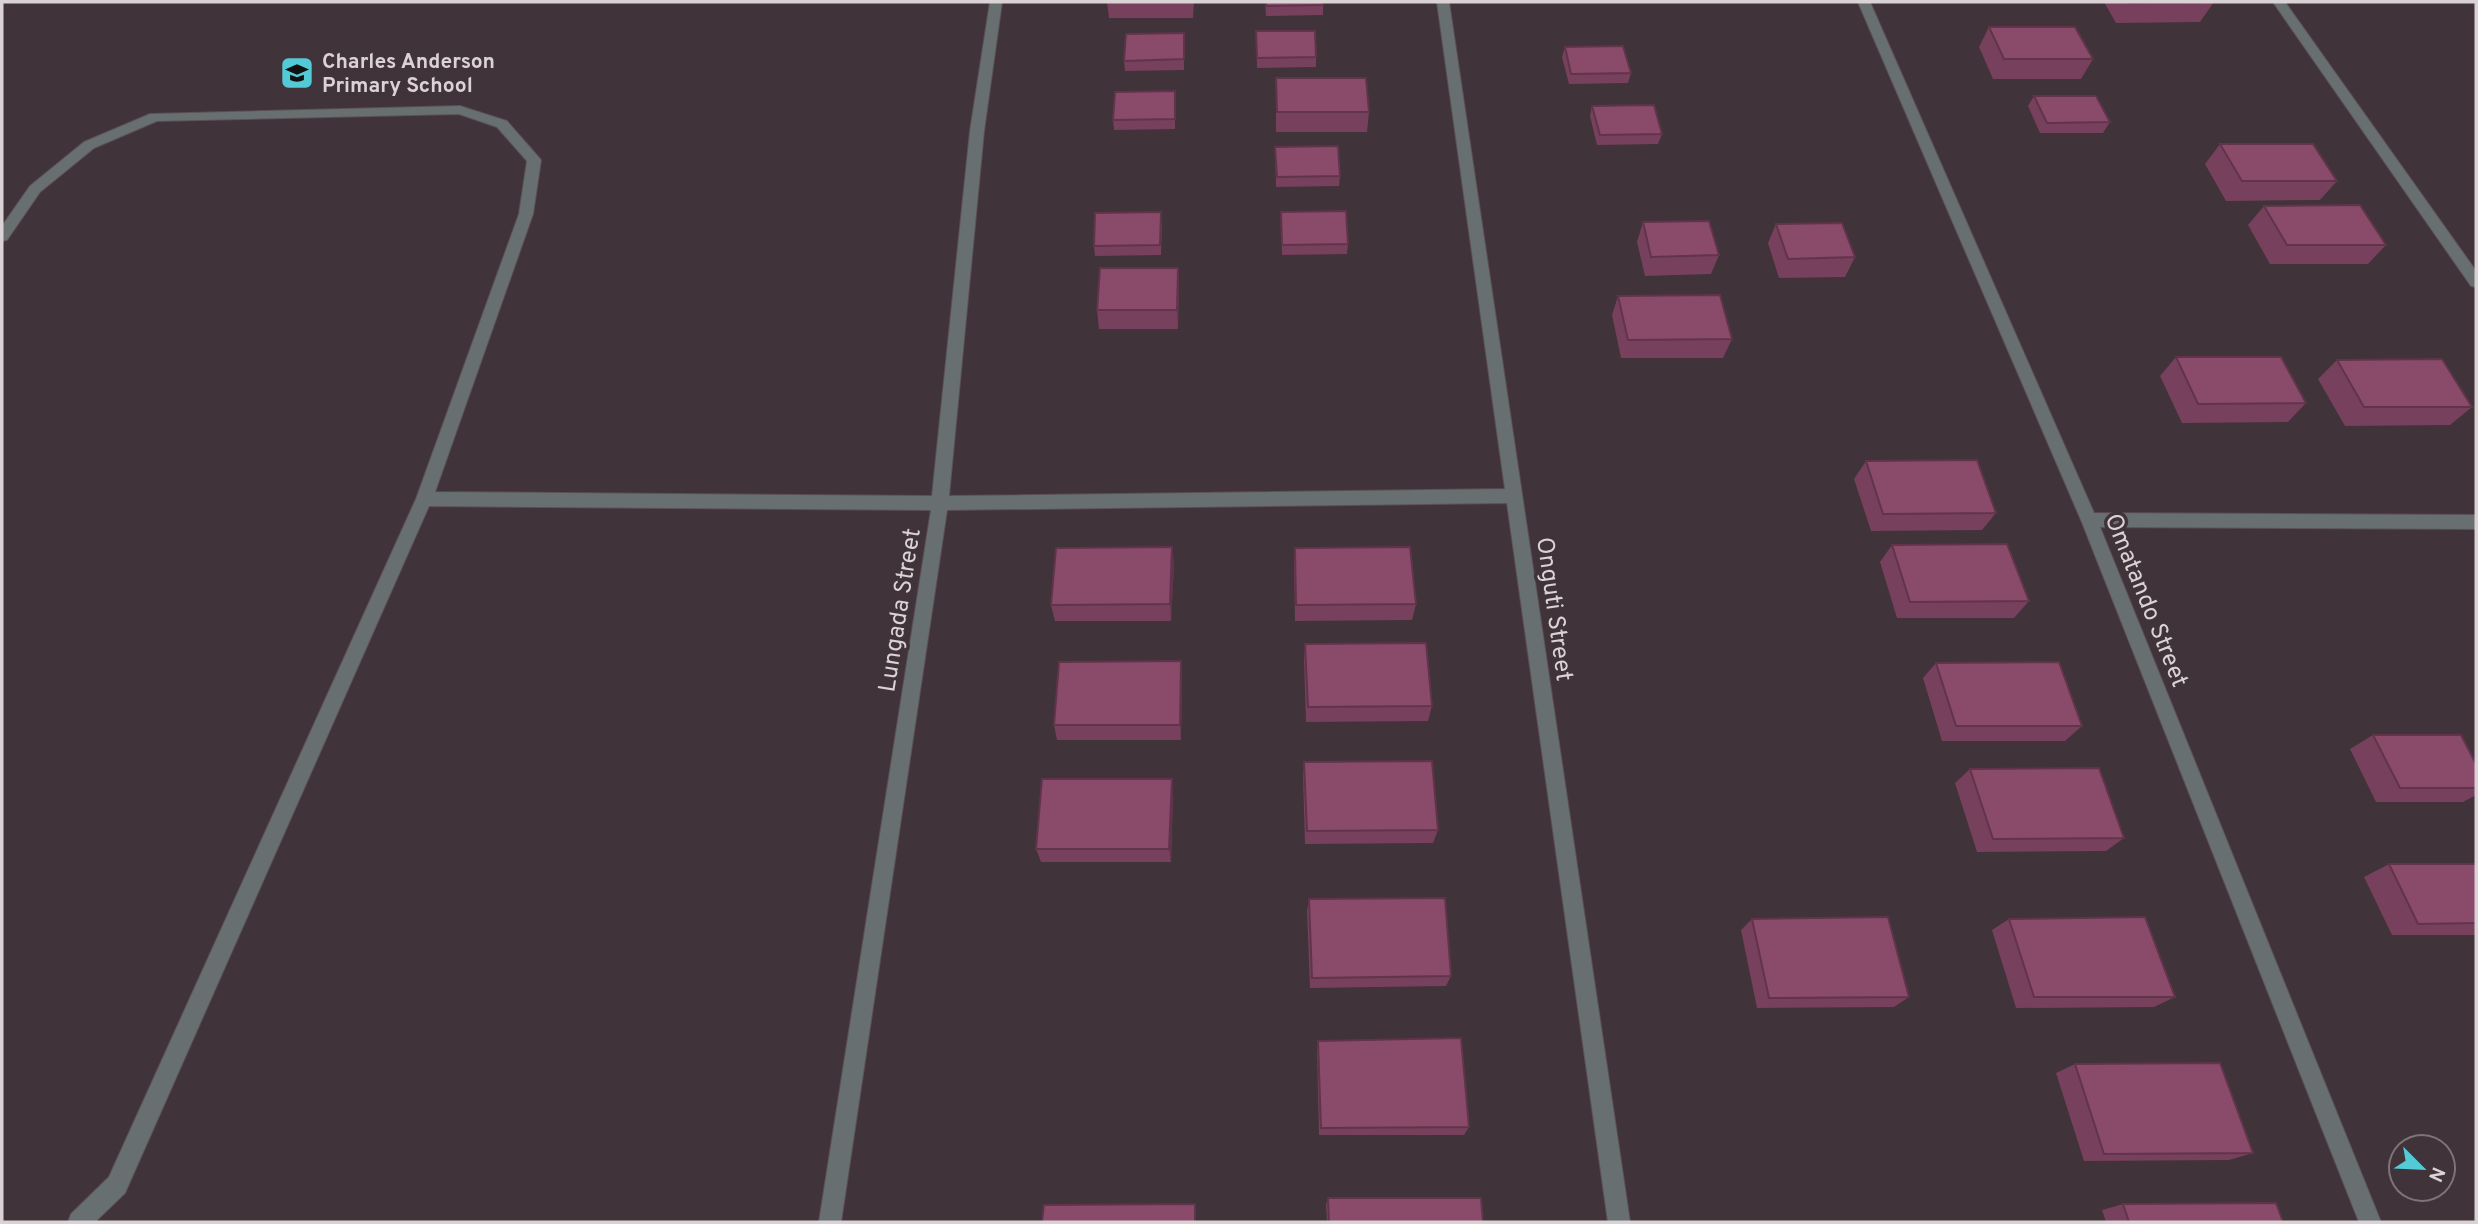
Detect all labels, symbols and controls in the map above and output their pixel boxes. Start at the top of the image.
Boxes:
place label: Charles Anderson Primary School [322,49,495,100]
school or university icon: Charles Anderson Primary School [278,54,316,92]
street label: Omatando Street [2097,510,2194,692]
street label: Lungada Street [873,526,929,694]
street label: Onguti Street [1528,535,1578,683]
north arrow [2387,1133,2457,1203]
text: N [2422,1163,2449,1185]

